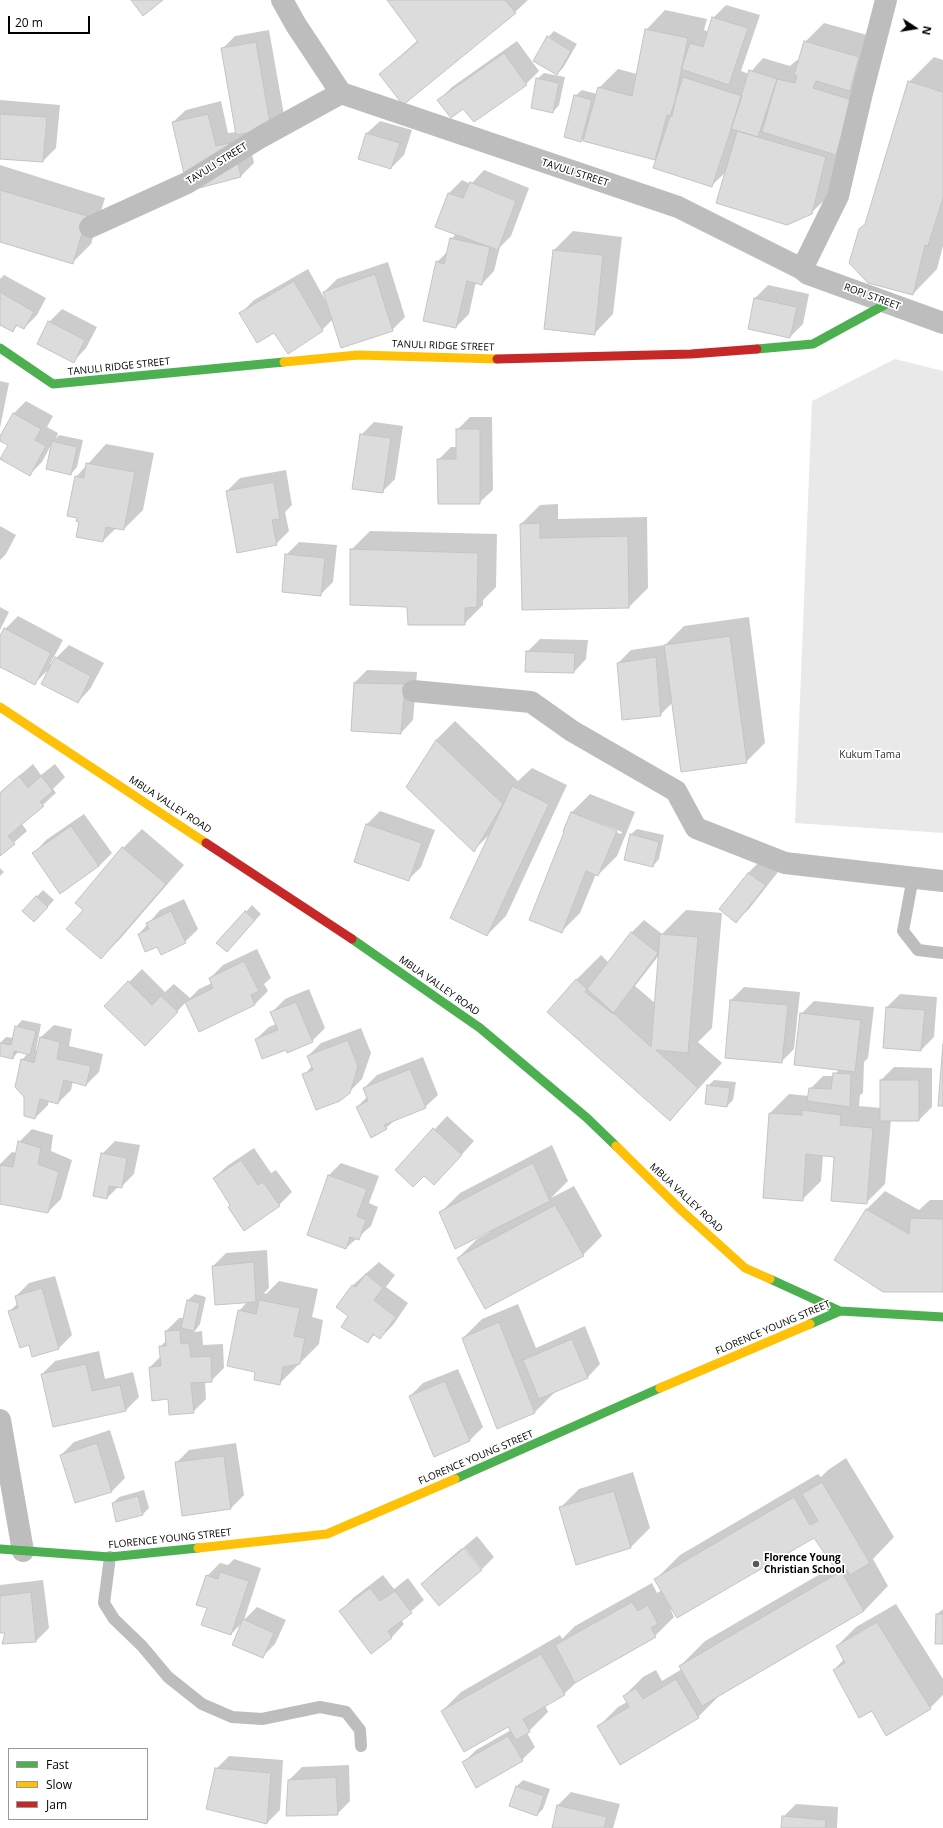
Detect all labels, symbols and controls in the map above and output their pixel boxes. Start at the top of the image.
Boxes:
scale bar [10,8,92,34]
north arrow [895,8,935,48]
text: 20 m [15,14,43,31]
text: N [919,25,935,37]
street label: TAVULI STREET [184,141,250,187]
street label: TAVULI STREET [540,157,610,189]
street label: ROPI STREET [842,281,902,313]
street label: TANULI RIDGE STREET [391,338,495,354]
street label: TANULI RIDGE STREET [67,356,171,378]
park label: Kukum Tama [839,749,901,761]
street label: MBUA VALLEY ROAD [127,774,213,836]
street label: MBUA VALLEY ROAD [396,954,482,1018]
street label: MBUA VALLEY ROAD [647,1161,725,1235]
street label: FLORENCE YOUNG STREET [714,1298,832,1358]
street label: FLORENCE YOUNG STREET [417,1428,535,1488]
street label: FLORENCE YOUNG STREET [108,1527,232,1551]
place label: Florence Young Christian School [764,1552,845,1576]
marker: Florence Young Christian School [751,1559,761,1569]
legend [8,1748,148,1820]
text: Fast [46,1756,69,1773]
text: Slow [46,1776,72,1793]
text: Jam [46,1796,67,1813]

